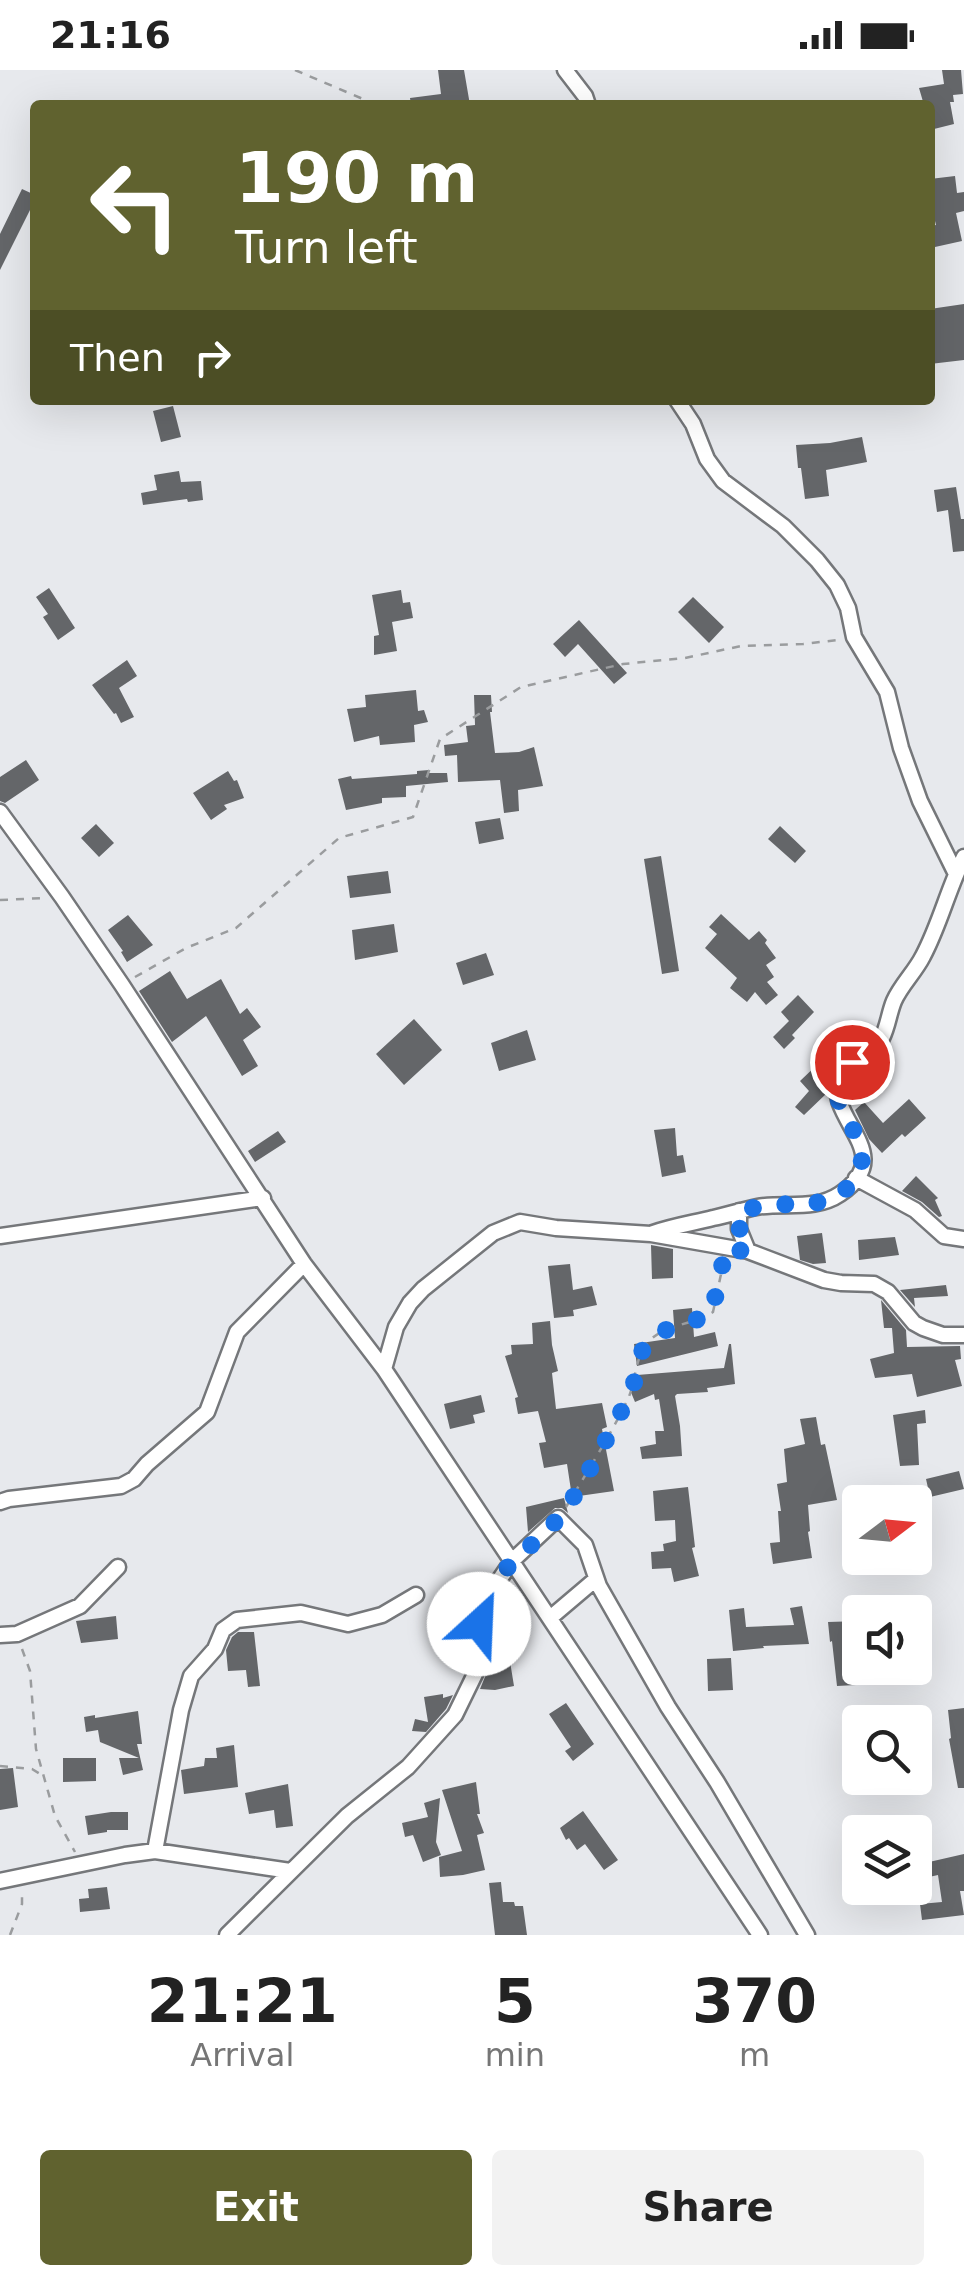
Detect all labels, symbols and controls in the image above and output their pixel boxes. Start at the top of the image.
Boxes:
text: 21:16 [50,13,171,57]
text: 190 m [235,137,478,219]
icon: left [70,140,200,270]
text: Turn left [235,221,418,274]
icon: right [185,330,240,385]
text: Then [70,336,165,380]
pin [810,1020,895,1105]
icon: arrive [825,1035,880,1090]
north arrow [842,1485,932,1575]
map controls [842,1485,932,1905]
position arrow [427,1572,531,1676]
button: sound [842,1595,932,1685]
button: search [842,1705,932,1795]
button: layers [842,1815,932,1905]
text: 21:21 [147,1966,338,2036]
text: 5 [494,1966,536,2036]
text: 370 [692,1966,817,2036]
text: Arrival [190,2036,294,2074]
text: min [485,2036,545,2074]
text: m [739,2036,770,2074]
button: Exit [40,2150,472,2265]
button: Share [492,2150,924,2265]

